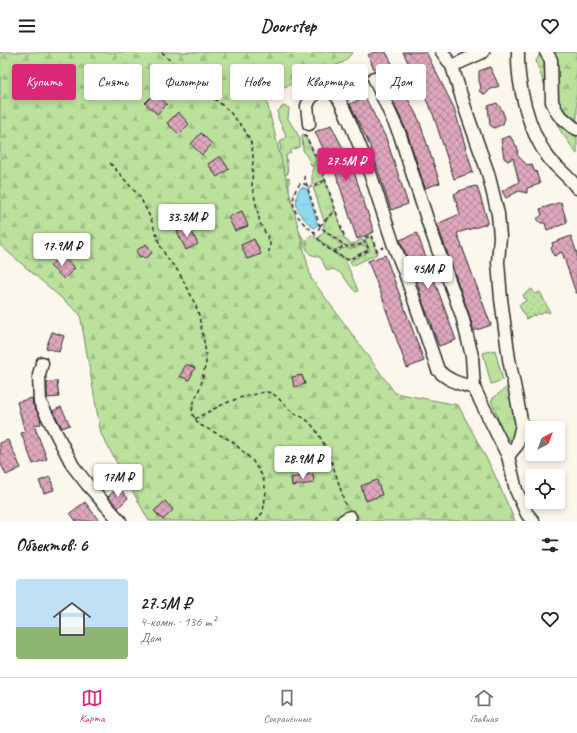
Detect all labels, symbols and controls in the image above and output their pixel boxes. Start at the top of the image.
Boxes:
icon: menu [16,15,38,37]
text: Doorstep [261,15,316,37]
icon: heart [539,15,561,37]
chip: Купить [12,64,76,100]
chip: Снять [84,64,142,100]
chip: Фильтры [150,64,222,100]
chip: Новое [230,64,284,100]
chip: Квартира [292,64,368,100]
chip: Дом [376,64,426,100]
pin: 27.5M ₽ [309,148,383,182]
text: 27.5M ₽ [326,153,366,169]
pin: 33.3M ₽ [150,204,224,238]
text: 33.3M ₽ [167,209,207,225]
pin: 17.9M ₽ [25,233,99,267]
text: 17.9M ₽ [42,238,82,254]
pin: 45M ₽ [400,256,456,290]
text: 45M ₽ [413,261,443,277]
north arrow [525,421,565,461]
map controls [525,421,565,509]
pin: 28.9M ₽ [266,446,340,480]
text: 28.9M ₽ [283,451,323,467]
pin: 17M ₽ [90,464,146,498]
text: 17M ₽ [103,469,134,485]
button: locate [525,469,565,509]
icon: filters [539,534,561,556]
text: Объектов: 6 [16,535,87,556]
text: 27.5M ₽ [140,593,191,614]
icon: home [48,595,96,643]
icon: heart [539,608,561,630]
text: 4-комн. · 136 m² [140,614,216,630]
text: Дом [140,630,161,646]
tab: Карта [79,687,105,725]
tab: Сохранённые [263,687,311,725]
tab: Главная [470,687,498,725]

